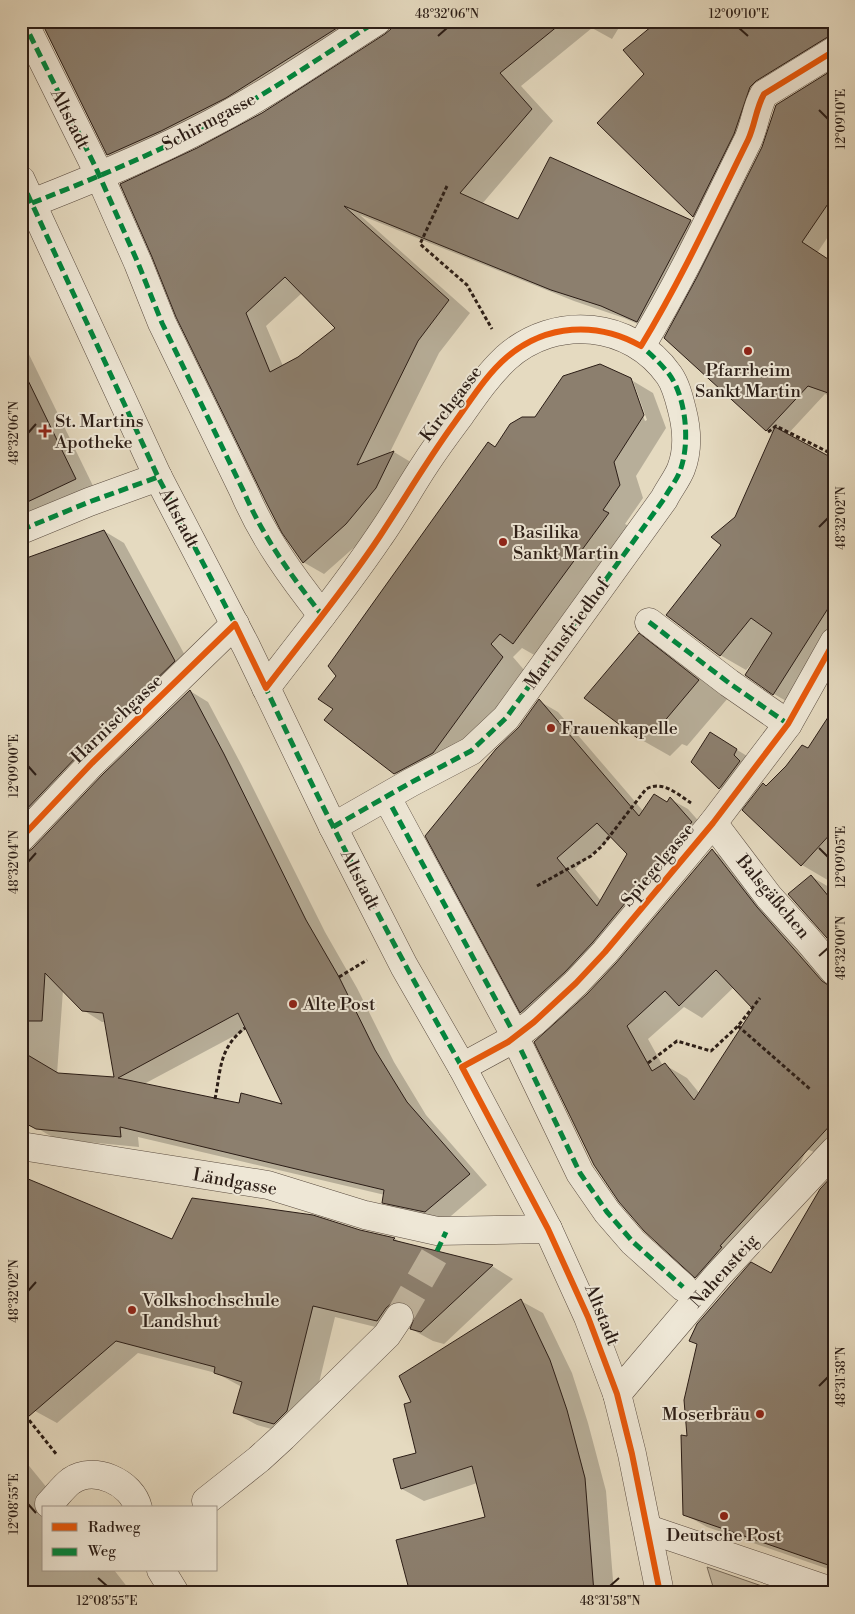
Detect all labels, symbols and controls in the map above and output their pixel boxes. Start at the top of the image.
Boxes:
text: 48°32'06"N [415,7,479,22]
text: 12°09'10"E [709,7,769,22]
street label: Altstadt [45,84,95,153]
street label: Schirmgasse [158,88,260,156]
text: 12°09'10"E [834,89,849,149]
marker: Pfarrheim Sankt Martin [742,345,754,357]
place label: Pfarrheim Sankt Martin [695,359,801,403]
street label: Kirchgasse [415,361,487,447]
text: 48°32'06"N [7,401,22,465]
place label: St. Martins Apotheke [54,410,144,454]
marker: St. Martins Apotheke [39,425,51,437]
street label: Altstadt [153,483,205,552]
text: 48°32'02"N [834,486,849,550]
place label: Basilika Sankt Martin [512,521,619,565]
marker: Basilika Sankt Martin [497,536,509,548]
street label: Martinsfriedhof [519,573,616,694]
street label: Harnischgasse [66,669,168,769]
place label: Frauenkapelle [561,717,678,740]
marker: Frauenkapelle [545,722,557,734]
text: 12°09'00"E [7,734,22,798]
street label: Spiegelgasse [616,818,700,912]
text: 12°09'05"E [834,826,849,888]
text: 48°32'04"N [7,830,22,894]
street label: Altstadt [335,845,385,914]
street label: Balsgäßchen [730,849,815,944]
text: 48°32'00"N [834,916,849,980]
place label: Alte Post [302,993,376,1016]
marker: Alte Post [287,998,299,1010]
street label: Ländgasse [191,1163,279,1201]
street label: Nahensteig [685,1229,764,1313]
text: 48°32'02"N [7,1259,22,1323]
street label: Altstadt [579,1280,625,1350]
place label: Volkshochschule Landshut [141,1289,279,1333]
marker: Volkshochschule Landshut [126,1304,138,1316]
text: 48°31'58"N [834,1347,849,1407]
place label: Moserbräu [662,1403,751,1426]
marker: Moserbräu [754,1408,766,1420]
text: 12°08'55"E [7,1474,22,1534]
legend [42,1506,218,1572]
marker: Deutsche Post [718,1510,730,1522]
text: Radweg [88,1518,141,1537]
place label: Deutsche Post [666,1524,782,1547]
text: Weg [87,1542,116,1561]
text: 12°08'55"E [77,1594,137,1609]
text: 48°31'58"N [580,1594,640,1609]

